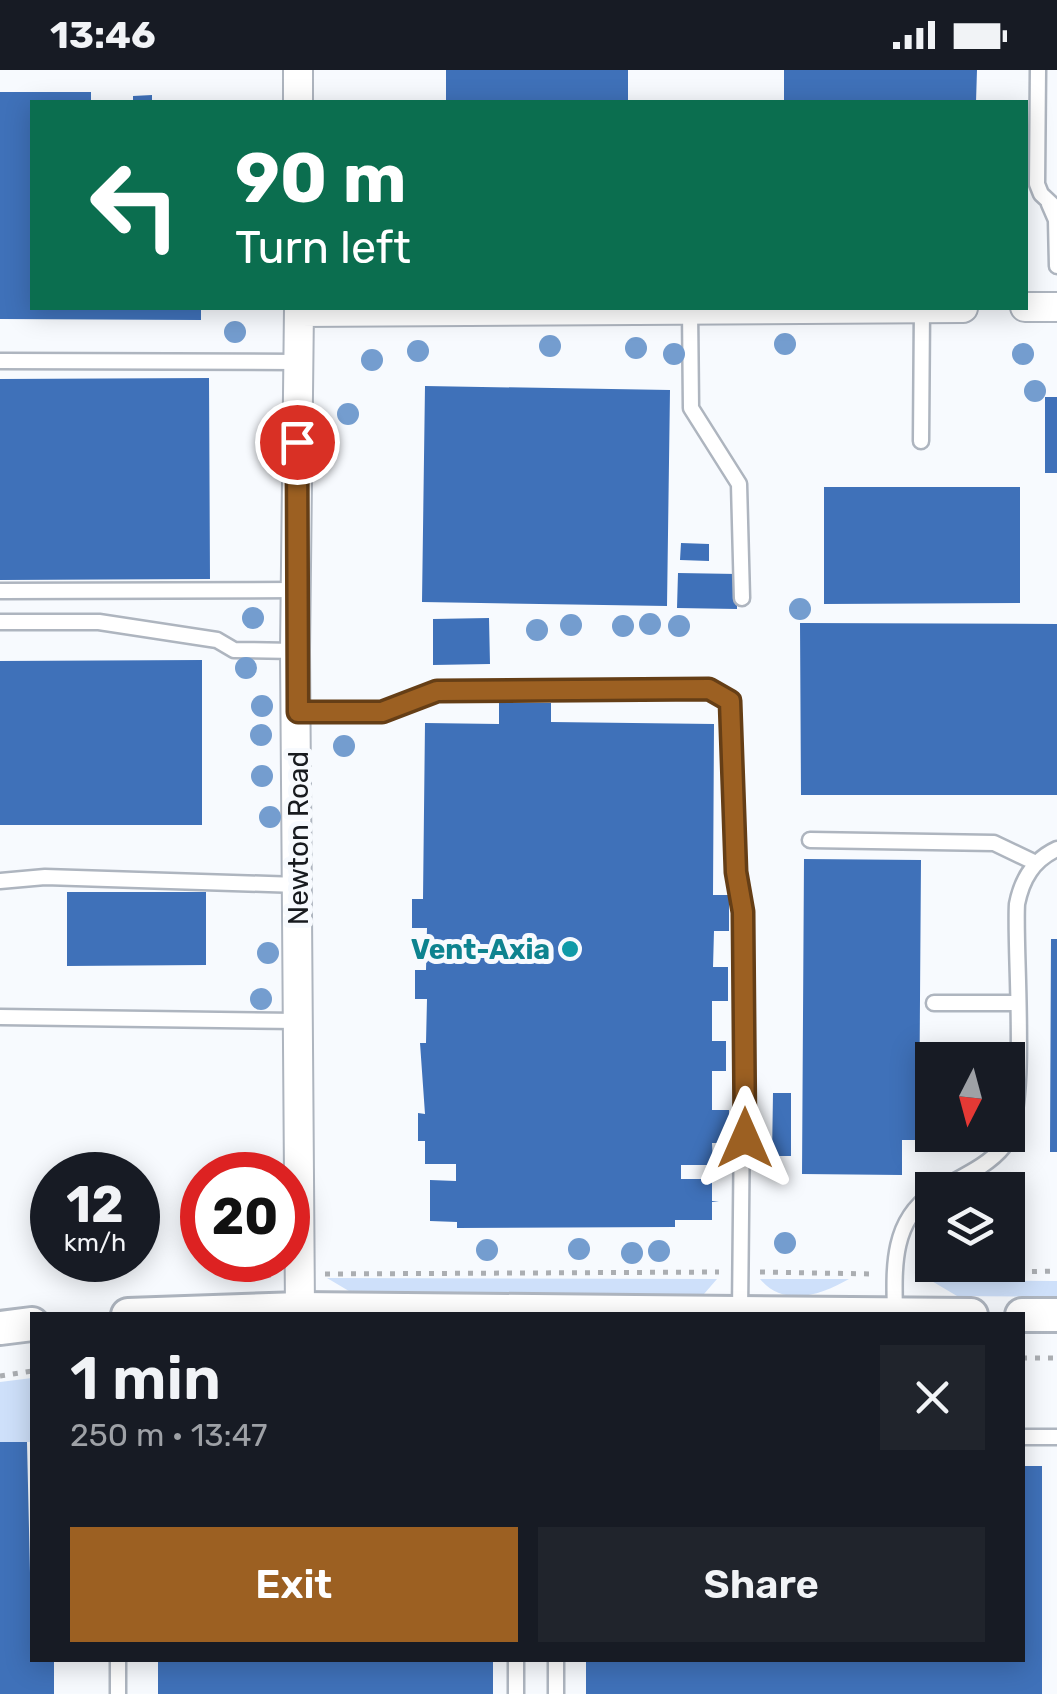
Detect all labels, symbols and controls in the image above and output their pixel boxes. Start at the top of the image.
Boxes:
text: 13:46 [50,12,156,58]
text: 90 m [235,137,407,220]
icon: left [70,140,200,270]
text: Turn left [235,221,411,274]
pin [255,400,340,485]
icon: arrive [270,415,325,470]
street label: Newton Road [282,751,315,925]
place label: Vent-Axia [411,933,550,966]
marker: Vent-Axia [559,938,581,960]
north arrow [915,1042,1025,1152]
map controls [915,1042,1025,1282]
position arrow [693,1086,797,1190]
speed limit sign: 20 [180,1152,310,1282]
button: layers [915,1172,1025,1282]
text: 12 [66,1175,124,1235]
text: km/h [64,1228,126,1257]
text: 1 min [70,1343,221,1414]
button: close [880,1345,985,1450]
text: 250 m · 13:47 [70,1416,267,1454]
button: Exit [70,1527,518,1642]
button: Share [538,1527,985,1642]

